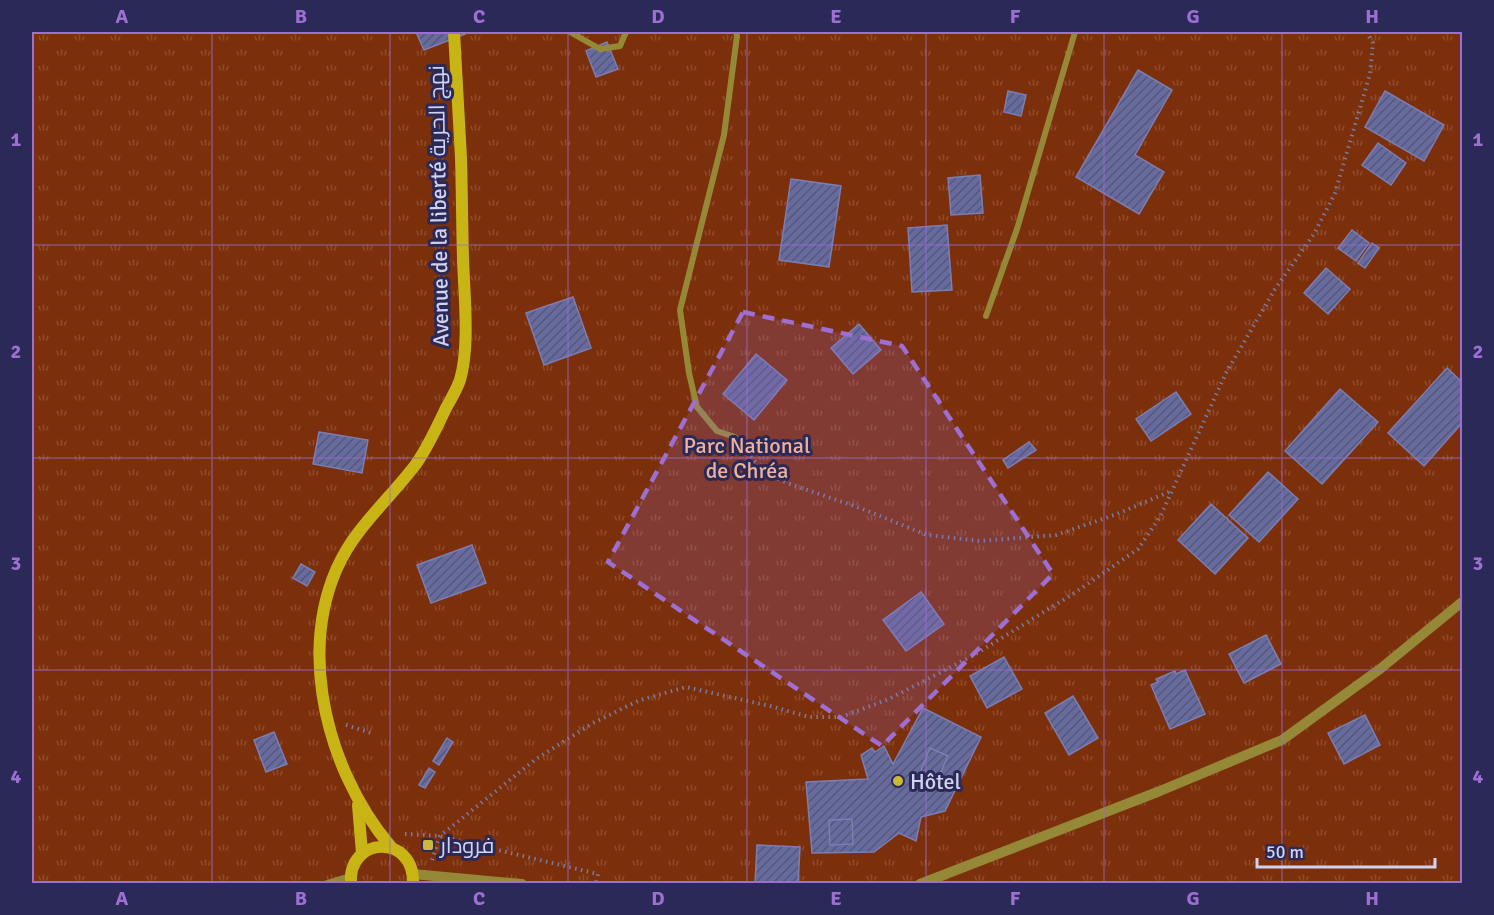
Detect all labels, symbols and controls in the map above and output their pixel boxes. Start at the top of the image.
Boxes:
text: A [116,4,129,29]
text: B [295,4,307,29]
text: C [473,4,485,29]
text: D [651,4,665,29]
text: E [830,4,842,29]
text: F [1010,4,1021,29]
text: G [1186,4,1200,29]
text: H [1365,4,1379,29]
street label: Avenue de la liberté نهج الحرية [423,65,455,347]
text: 1 [11,127,22,152]
text: 1 [1473,127,1484,152]
text: 2 [11,339,21,364]
text: 2 [1473,339,1483,364]
park label: Parc National de Chréa [684,432,810,484]
text: 3 [11,551,21,576]
text: 3 [1473,551,1483,576]
text: 4 [11,764,22,789]
text: 4 [1473,764,1484,789]
place label: Hôtel [910,768,961,795]
marker: Hôtel [891,774,905,788]
scale bar [1257,831,1436,869]
place label: فرودار [438,832,494,859]
marker: فرودار [421,838,435,852]
text: 50 m [1266,841,1304,863]
text: A [116,886,129,911]
text: B [295,886,307,911]
text: C [473,886,485,911]
text: D [651,886,665,911]
text: E [830,886,842,911]
text: F [1010,886,1021,911]
text: G [1186,886,1200,911]
text: H [1365,886,1379,911]

